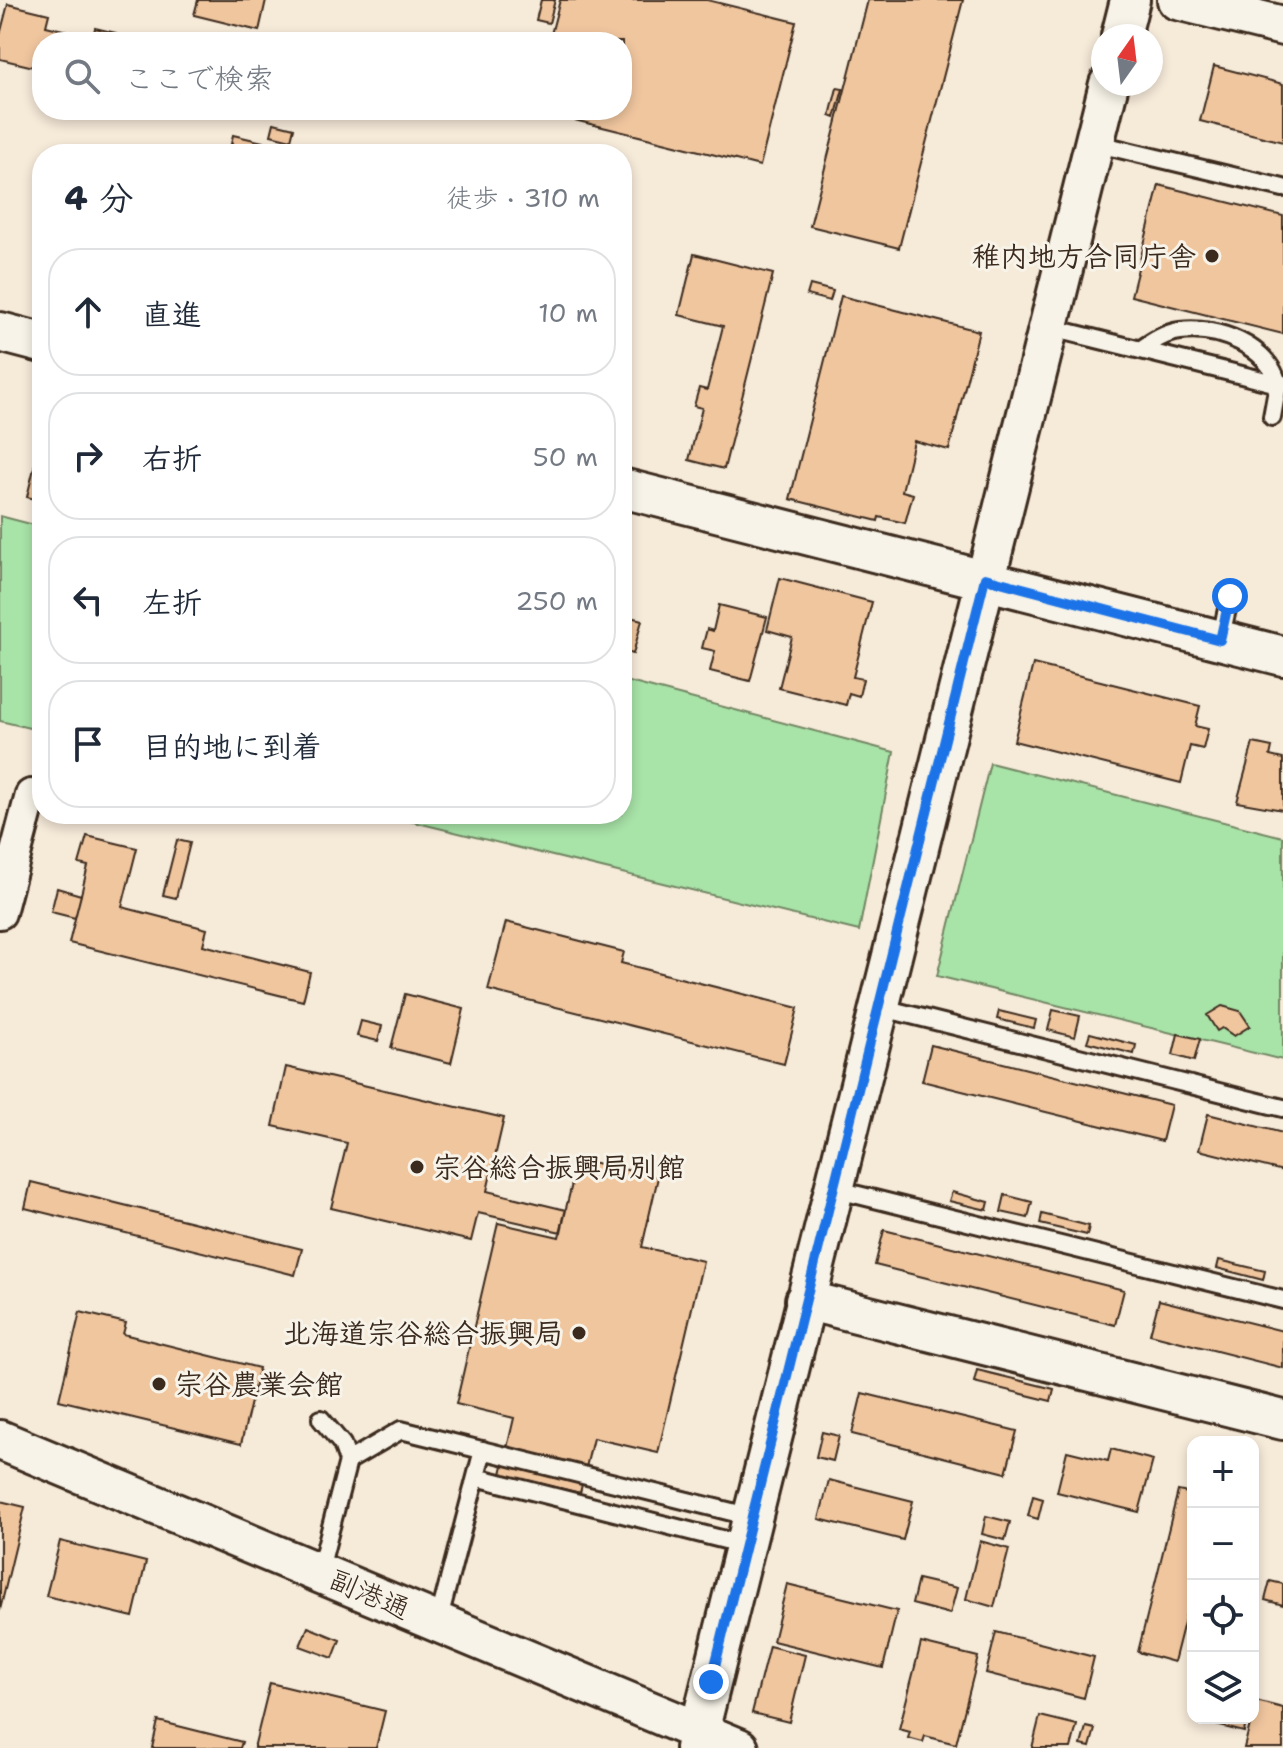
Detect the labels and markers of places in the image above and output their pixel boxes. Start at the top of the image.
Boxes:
place label: 稚内地方合同庁舎 [972,237,1196,275]
marker: 稚内地方合同庁舎 [1203,247,1221,265]
place label: 宗谷総合振興局別館 [433,1148,685,1186]
marker: 宗谷総合振興局別館 [408,1158,426,1176]
place label: 北海道宗谷総合振興局 [283,1314,563,1352]
marker: 北海道宗谷総合振興局 [570,1324,588,1342]
place label: 宗谷農業会館 [175,1365,343,1403]
marker: 宗谷農業会館 [150,1375,168,1393]

